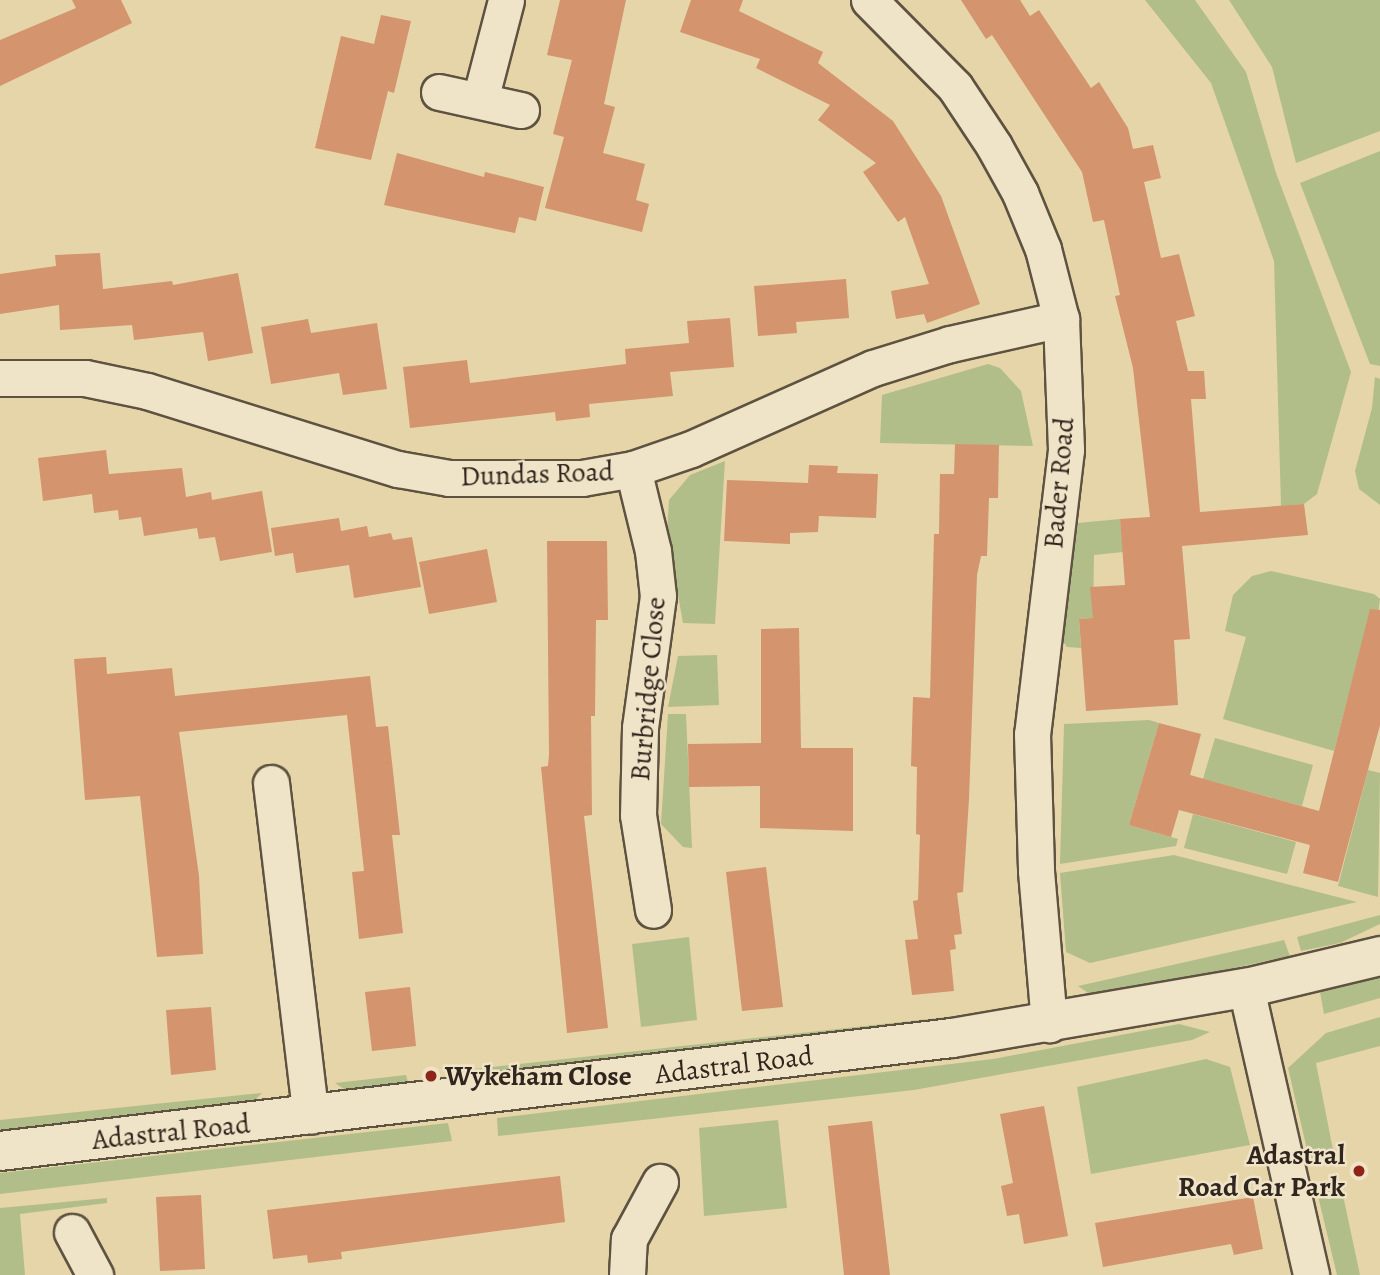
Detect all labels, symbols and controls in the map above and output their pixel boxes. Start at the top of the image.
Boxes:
street label: Bader Road [1037,416,1081,550]
street label: Dundas Road [460,455,614,493]
street label: Burbridge Close [623,596,673,782]
street label: Adastral Road [653,1039,815,1091]
place label: Wykeham Close [445,1059,632,1093]
marker: Wykeham Close [423,1068,439,1084]
street label: Adastral Road [90,1107,252,1157]
place label: Adastral Road Car Park [1178,1138,1345,1204]
marker: Adastral Road Car Park [1351,1163,1367,1179]

